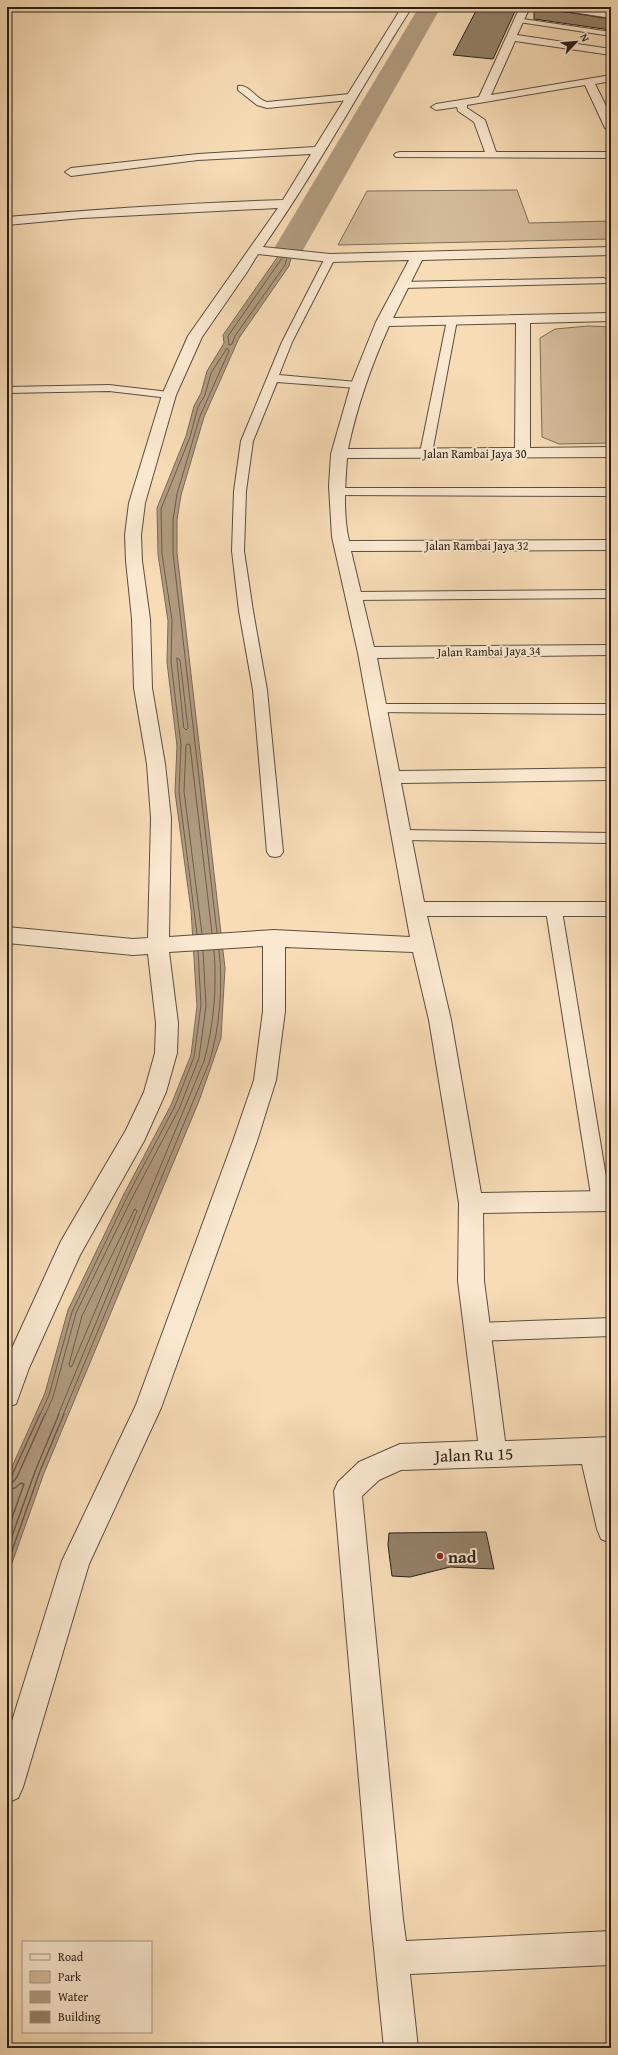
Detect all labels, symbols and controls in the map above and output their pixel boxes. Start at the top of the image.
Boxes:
north arrow [556,22,596,62]
text: N [576,31,594,45]
street label: Jalan Rambai Jaya 30 [421,445,527,462]
street label: Jalan Rambai Jaya 32 [423,537,529,554]
street label: Jalan Rambai Jaya 34 [435,642,541,660]
street label: Jalan Ru 15 [432,1440,514,1468]
place label: nad [448,1544,477,1569]
marker: nad [435,1551,445,1561]
legend [22,1941,152,2033]
text: Road [58,1948,84,1965]
text: Park [58,1968,82,1985]
text: Water [58,1988,88,2005]
text: Building [58,2008,101,2025]

